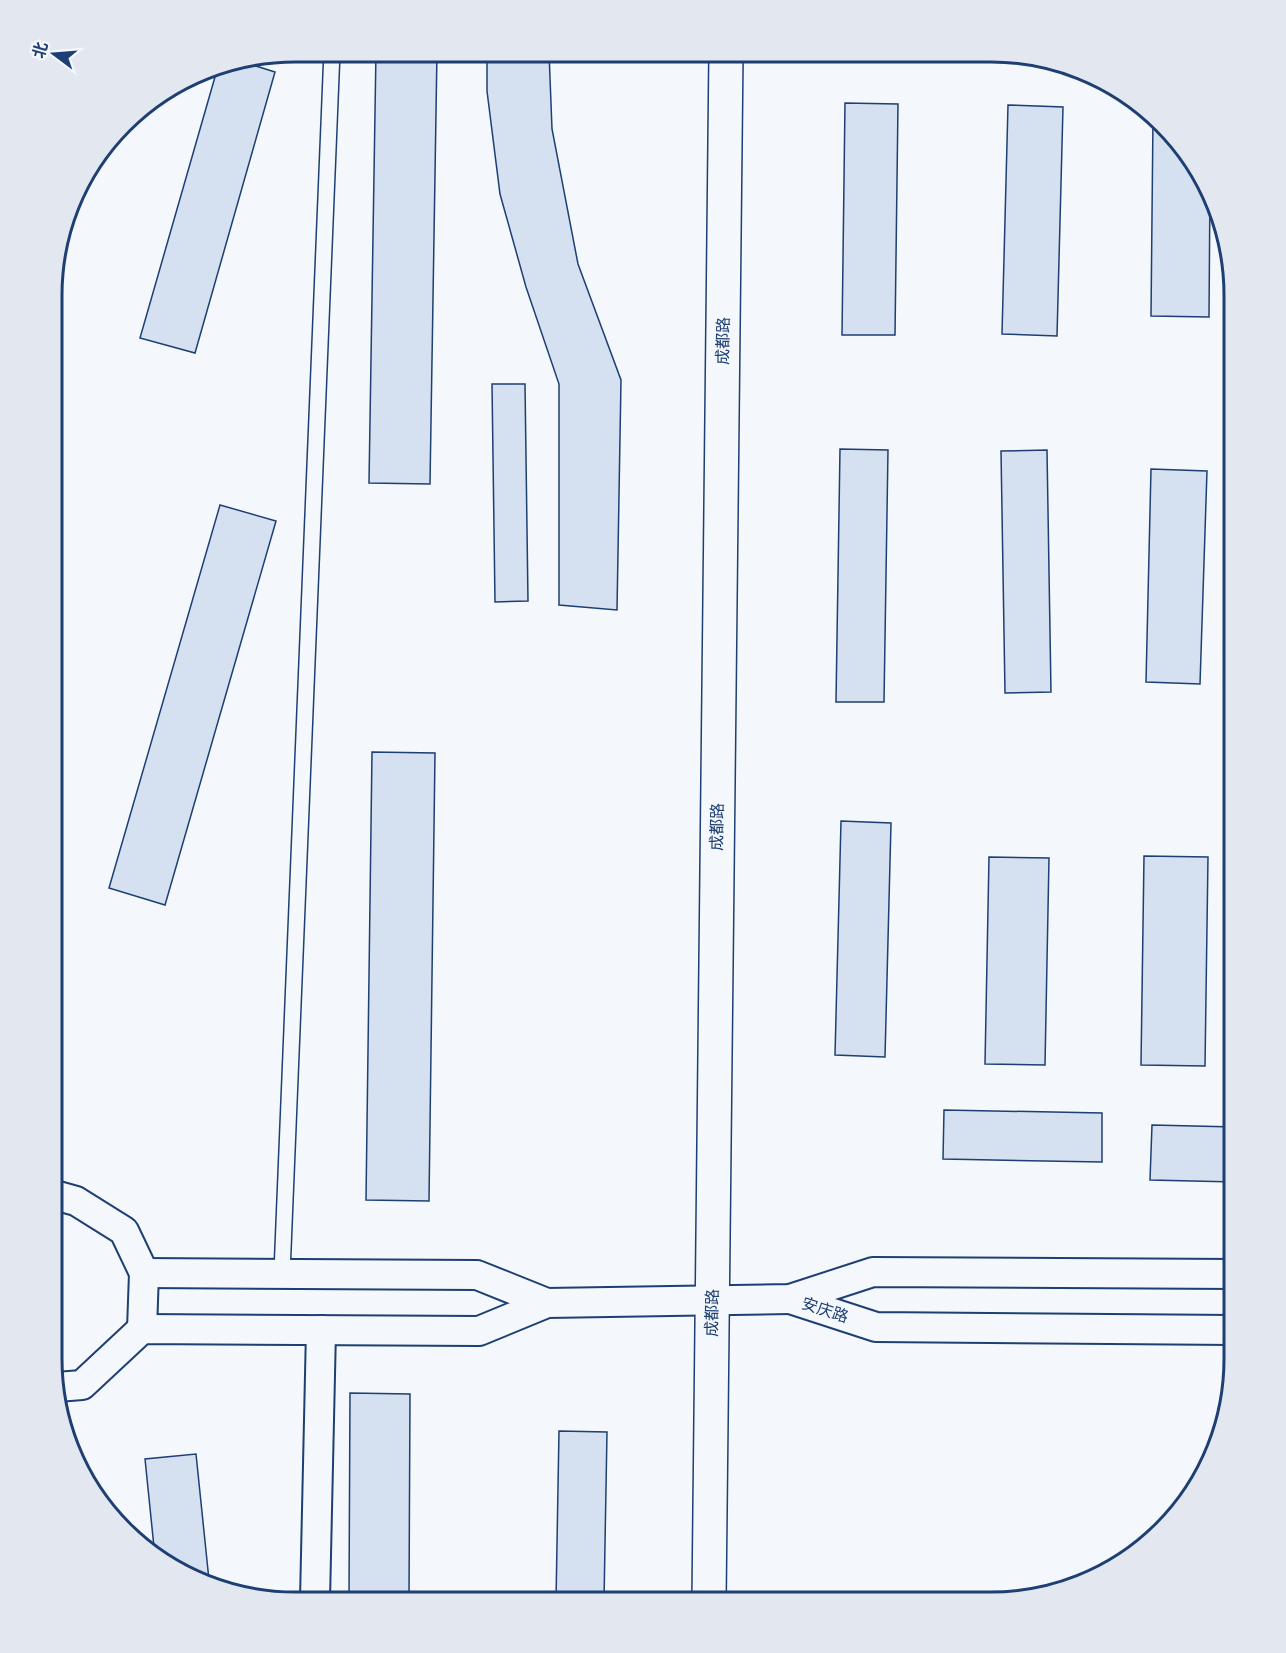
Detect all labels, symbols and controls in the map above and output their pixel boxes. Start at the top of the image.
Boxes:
north arrow [24,24,84,84]
text: 北 [29,40,51,60]
street label: 成都路 [713,317,733,365]
street label: 成都路 [707,803,727,851]
street label: 成都路 [702,1289,722,1337]
street label: 安庆路 [799,1294,851,1326]

